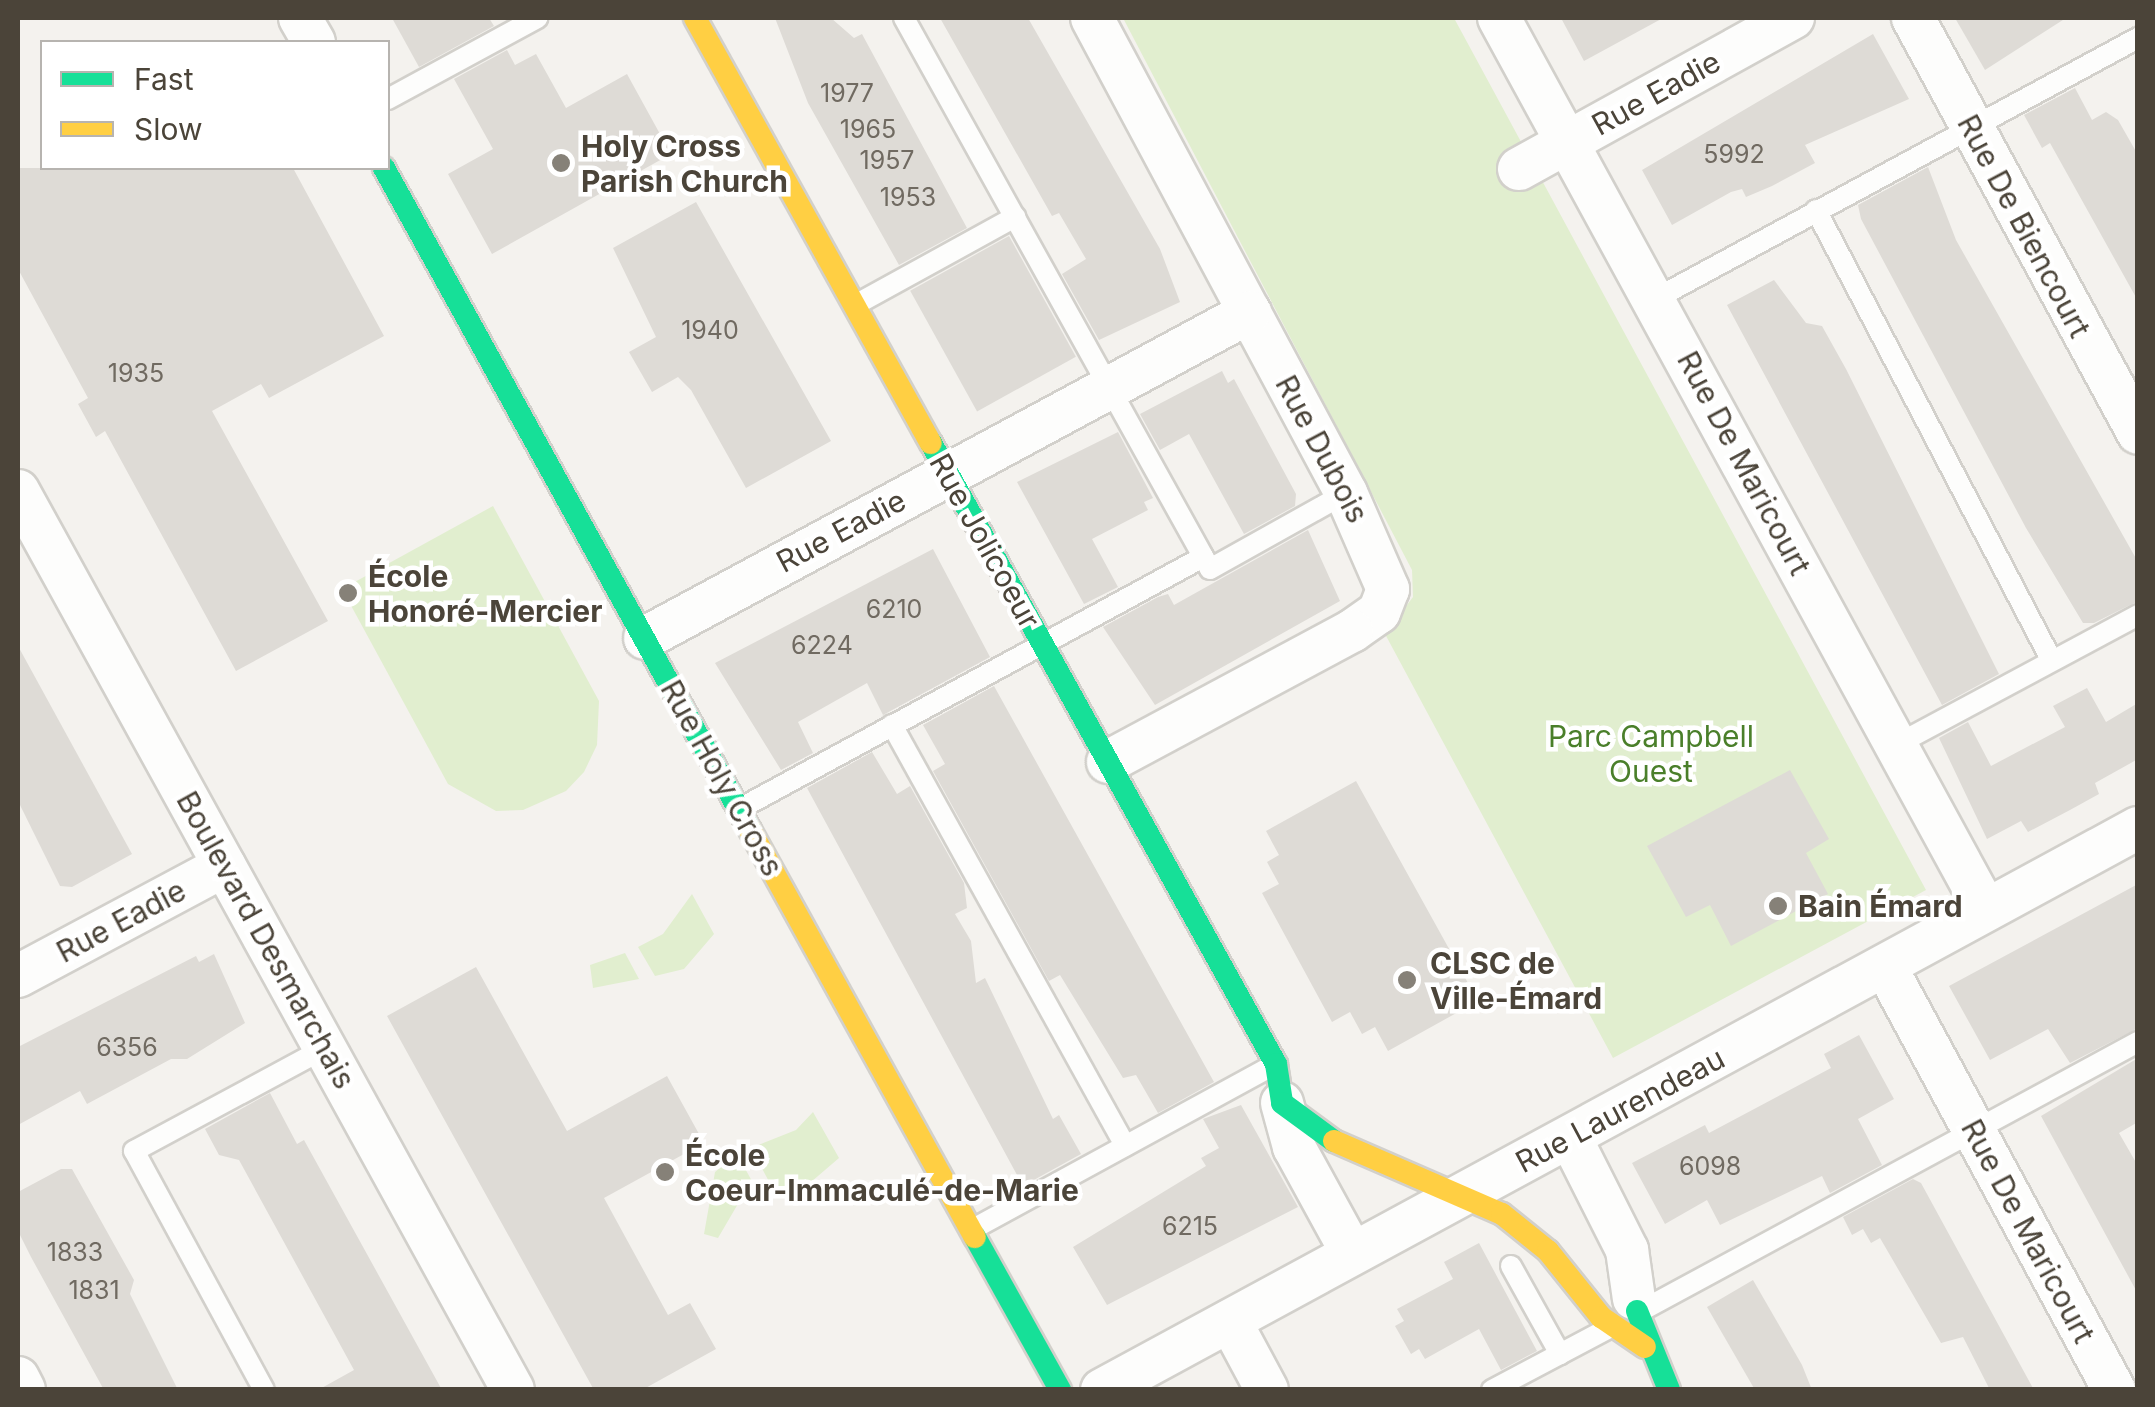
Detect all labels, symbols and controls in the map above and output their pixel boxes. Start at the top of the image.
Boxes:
legend [40,40,390,170]
street label: Rue Eadie [1586,43,1726,143]
text: Fast [134,61,193,97]
house number: 1977 [820,78,874,108]
street label: Rue De Biencourt [1950,108,2098,344]
text: Slow [134,111,203,147]
house number: 1965 [840,114,896,144]
place label: Holy Cross Parish Church [581,128,788,198]
house number: 5992 [1703,139,1765,169]
house number: 1957 [859,145,915,175]
marker: Holy Cross Parish Church [550,152,572,174]
house number: 1953 [880,182,936,212]
house number: 1940 [681,315,739,345]
street label: Rue De Maricourt [1670,345,1818,581]
house number: 1935 [108,358,164,388]
street label: Rue Dubois [1268,369,1376,529]
street label: Rue Jolicoeur [922,447,1048,635]
street label: Rue Eadie [770,482,912,580]
place label: École Honoré-Mercier [368,558,602,628]
marker: École Honoré-Mercier [337,582,359,604]
house number: 6210 [866,594,922,624]
house number: 6224 [791,630,853,660]
street label: Rue Holy Cross [653,674,791,882]
park label: Parc Campbell Ouest [1548,718,1754,788]
street label: Boulevard Desmarchais [169,785,363,1095]
street label: Rue Eadie [50,872,192,970]
place label: Bain Émard [1798,888,1963,924]
marker: Bain Émard [1767,895,1789,917]
place label: CLSC de Ville-Émard [1430,945,1602,1016]
marker: CLSC de Ville-Émard [1394,967,1420,993]
house number: 6356 [96,1032,158,1062]
street label: Rue Laurendeau [1509,1040,1731,1180]
street label: Rue De Maricourt [1954,1113,2102,1349]
place label: École Coeur-Immaculé-de-Marie [685,1137,1079,1208]
house number: 6098 [1679,1151,1741,1181]
marker: École Coeur-Immaculé-de-Marie [654,1161,676,1183]
house number: 6215 [1162,1211,1218,1241]
house number: 1833 [47,1237,103,1267]
house number: 1831 [68,1275,120,1305]

